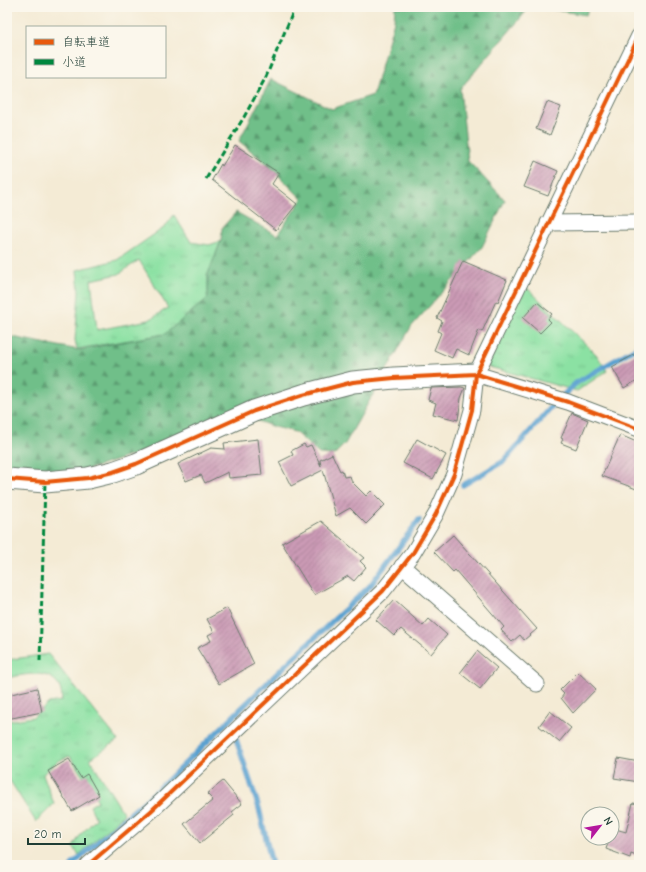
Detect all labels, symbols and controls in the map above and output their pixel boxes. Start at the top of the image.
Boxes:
legend [26,26,166,78]
text: 自転車道 [62,35,110,49]
text: 小道 [62,55,86,69]
north arrow [580,806,620,846]
text: N [601,815,616,828]
scale bar [28,820,85,846]
text: 20 m [34,827,62,841]

